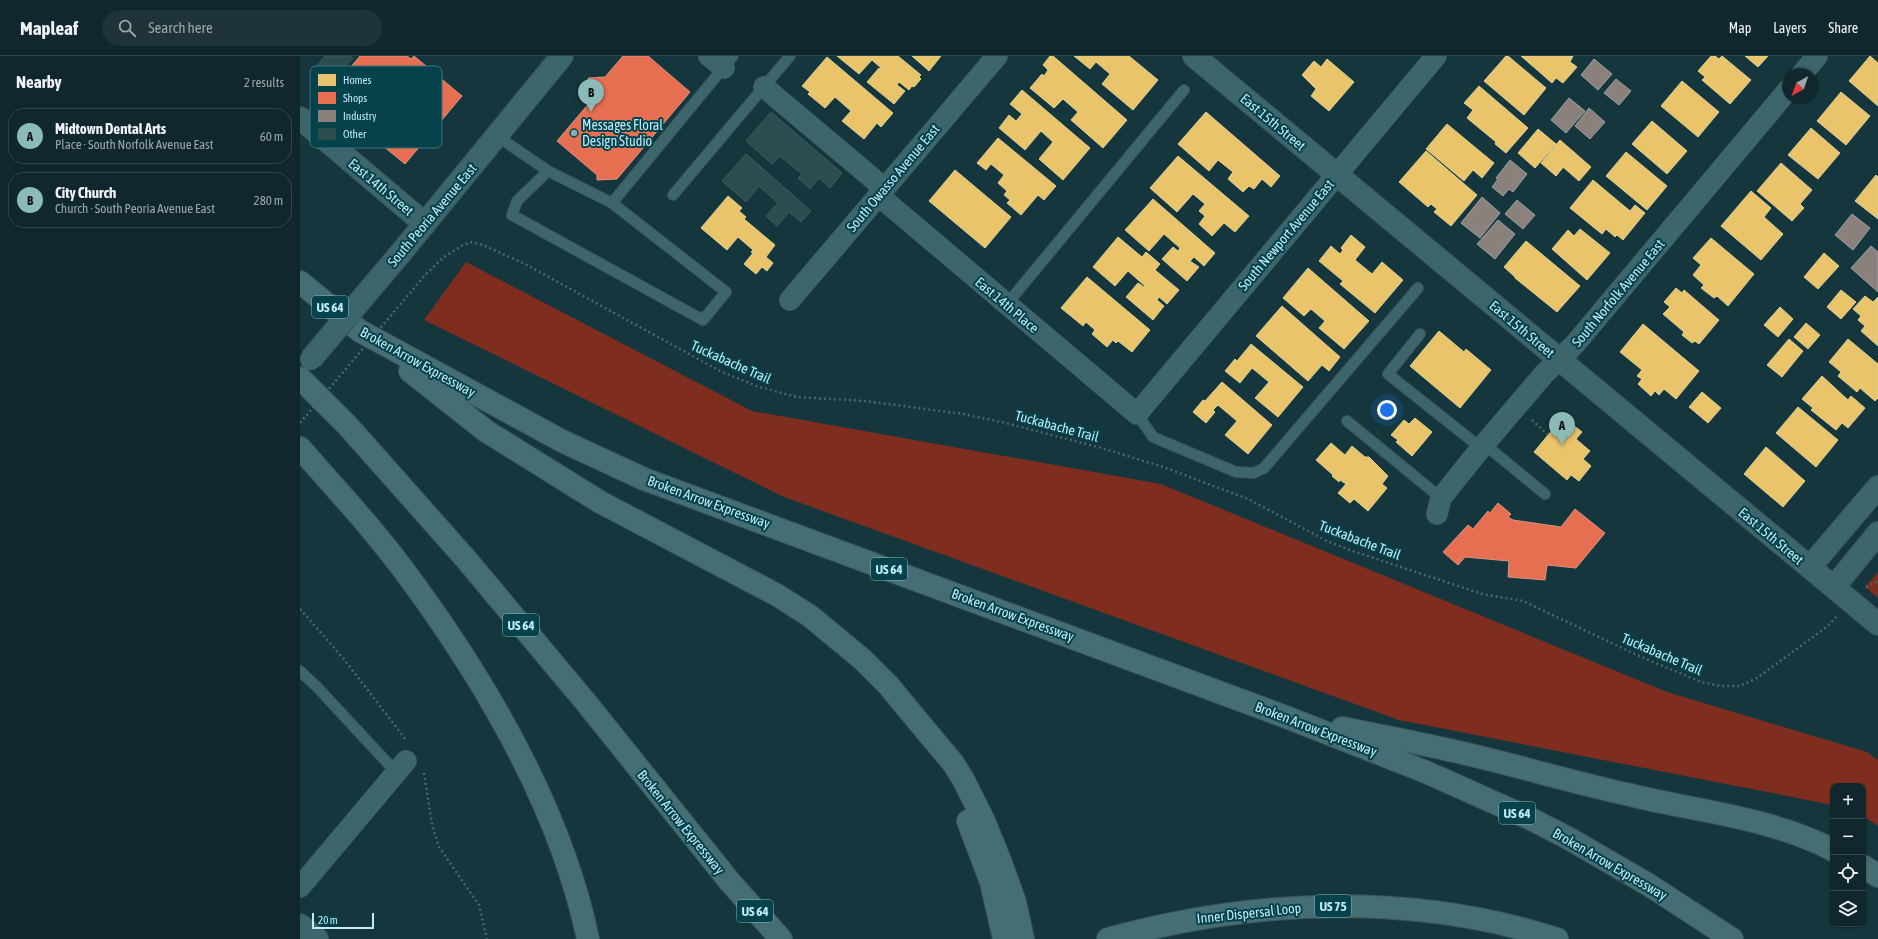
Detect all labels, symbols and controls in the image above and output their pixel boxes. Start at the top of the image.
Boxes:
search box [102,10,382,46]
text: Mapleaf [20,17,78,39]
icon: search [116,17,138,39]
text: Search here [148,19,213,36]
text: Map [1729,20,1751,36]
text: Layers [1773,20,1806,36]
text: Share [1828,20,1858,36]
legend [310,66,442,148]
north arrow [1782,68,1818,104]
text: Nearby [16,72,62,92]
text: Homes [343,74,371,86]
text: 2 results [244,75,284,90]
pin: B [578,79,604,112]
street label: East 15th Street [1237,90,1309,154]
text: Shops [343,92,367,104]
text: Industry [343,110,377,122]
place label: Messages Floral Design Studio [582,117,663,149]
text: Midtown Dental Arts [55,120,166,137]
street label: South Owasso Avenue East [843,121,943,235]
text: Other [343,128,367,140]
marker: Messages Floral Design Studio [569,128,579,138]
text: A [27,129,33,144]
text: 60 m [260,129,283,144]
text: Place · South Norfolk Avenue East [55,137,213,152]
street label: East 14th Street [345,155,417,219]
street label: South Peoria Avenue East [384,160,480,270]
street label: South Newport Avenue East [1235,176,1337,294]
text: City Church [55,184,116,201]
text: B [27,193,33,208]
text: 280 m [254,193,283,208]
text: Church · South Peoria Avenue East [55,201,215,216]
street label: South Norfolk Avenue East [1568,236,1668,350]
street label: East 14th Place [972,274,1042,336]
road number: US 64 [312,296,348,318]
street label: East 15th Street [1486,297,1558,361]
street label: Broken Arrow Expressway [358,324,479,400]
street label: Tuckabache Trail [688,337,774,387]
your location [1377,400,1397,420]
street label: Tuckabache Trail [1013,407,1101,445]
pin: A [1549,412,1575,445]
street label: Broken Arrow Expressway [646,472,773,532]
street label: East 15th Street [1735,504,1807,568]
street label: Tuckabache Trail [1317,517,1403,563]
road number: US 64 [871,558,907,580]
street label: Broken Arrow Expressway [950,585,1077,645]
road number: US 64 [503,614,539,636]
street label: Tuckabache Trail [1619,630,1705,678]
street label: Broken Arrow Expressway [1253,698,1379,760]
street label: Broken Arrow Expressway [634,767,728,877]
map controls [1830,783,1866,927]
button: + [1830,783,1866,819]
road number: US 64 [1499,802,1535,824]
button: − [1830,819,1866,855]
street label: Broken Arrow Expressway [1550,825,1670,903]
button: locate [1830,855,1866,891]
button: layers [1830,891,1866,927]
road number: US 75 [1315,895,1351,917]
road number: US 64 [737,900,773,922]
street label: Inner Dispersal Loop [1196,900,1302,926]
scale bar [312,911,374,930]
text: 20 m [318,914,338,926]

